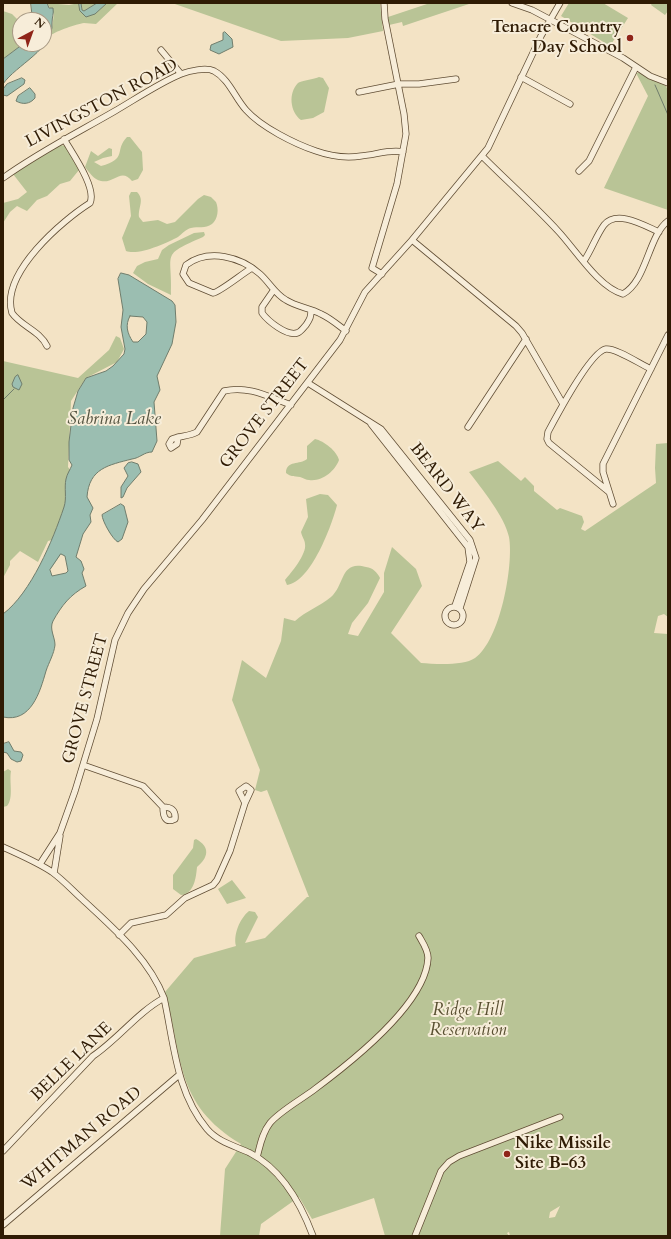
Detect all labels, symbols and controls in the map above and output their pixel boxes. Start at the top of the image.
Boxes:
north arrow [12,12,52,52]
text: N [31,15,48,32]
place label: Tenacre Country Day School [491,18,622,58]
marker: Tenacre Country Day School [625,33,635,43]
street label: LIVINGSTON ROAD [22,55,182,153]
street label: GROVE STREET [216,355,314,473]
water label: Sabrina Lake [67,409,161,431]
street label: BEARD WAY [405,439,487,537]
street label: GROVE STREET [59,632,113,766]
park label: Ridge Hill Reservation [429,1001,507,1041]
street label: BELLE LANE [27,1018,117,1106]
street label: WHITMAN ROAD [18,1083,146,1195]
place label: Nike Missile Site B-63 [515,1134,611,1174]
marker: Nike Missile Site B-63 [502,1149,512,1159]

